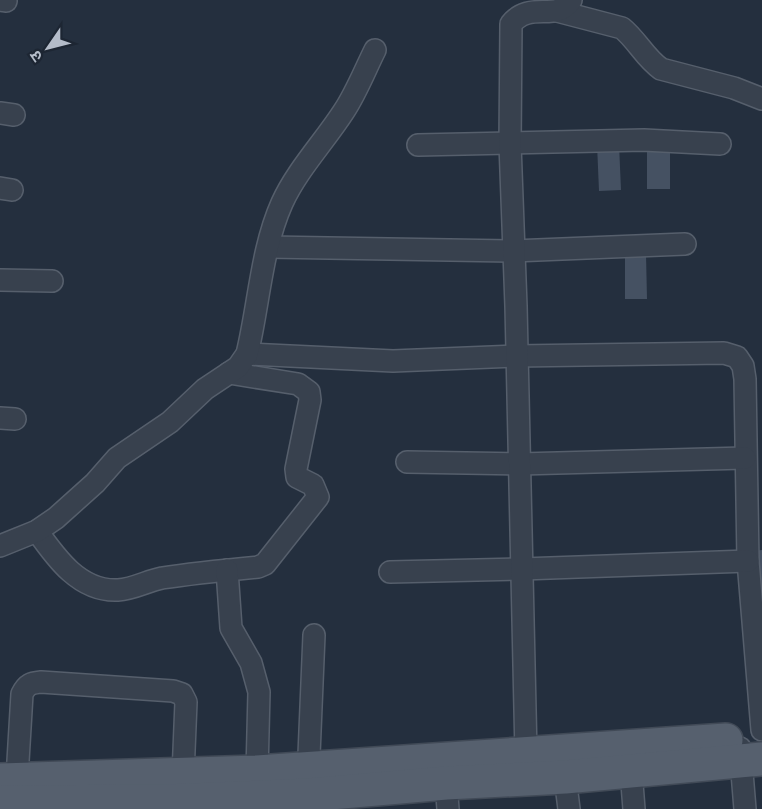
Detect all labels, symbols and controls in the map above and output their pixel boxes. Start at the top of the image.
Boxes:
north arrow [18,18,78,78]
text: उ [24,47,47,66]

